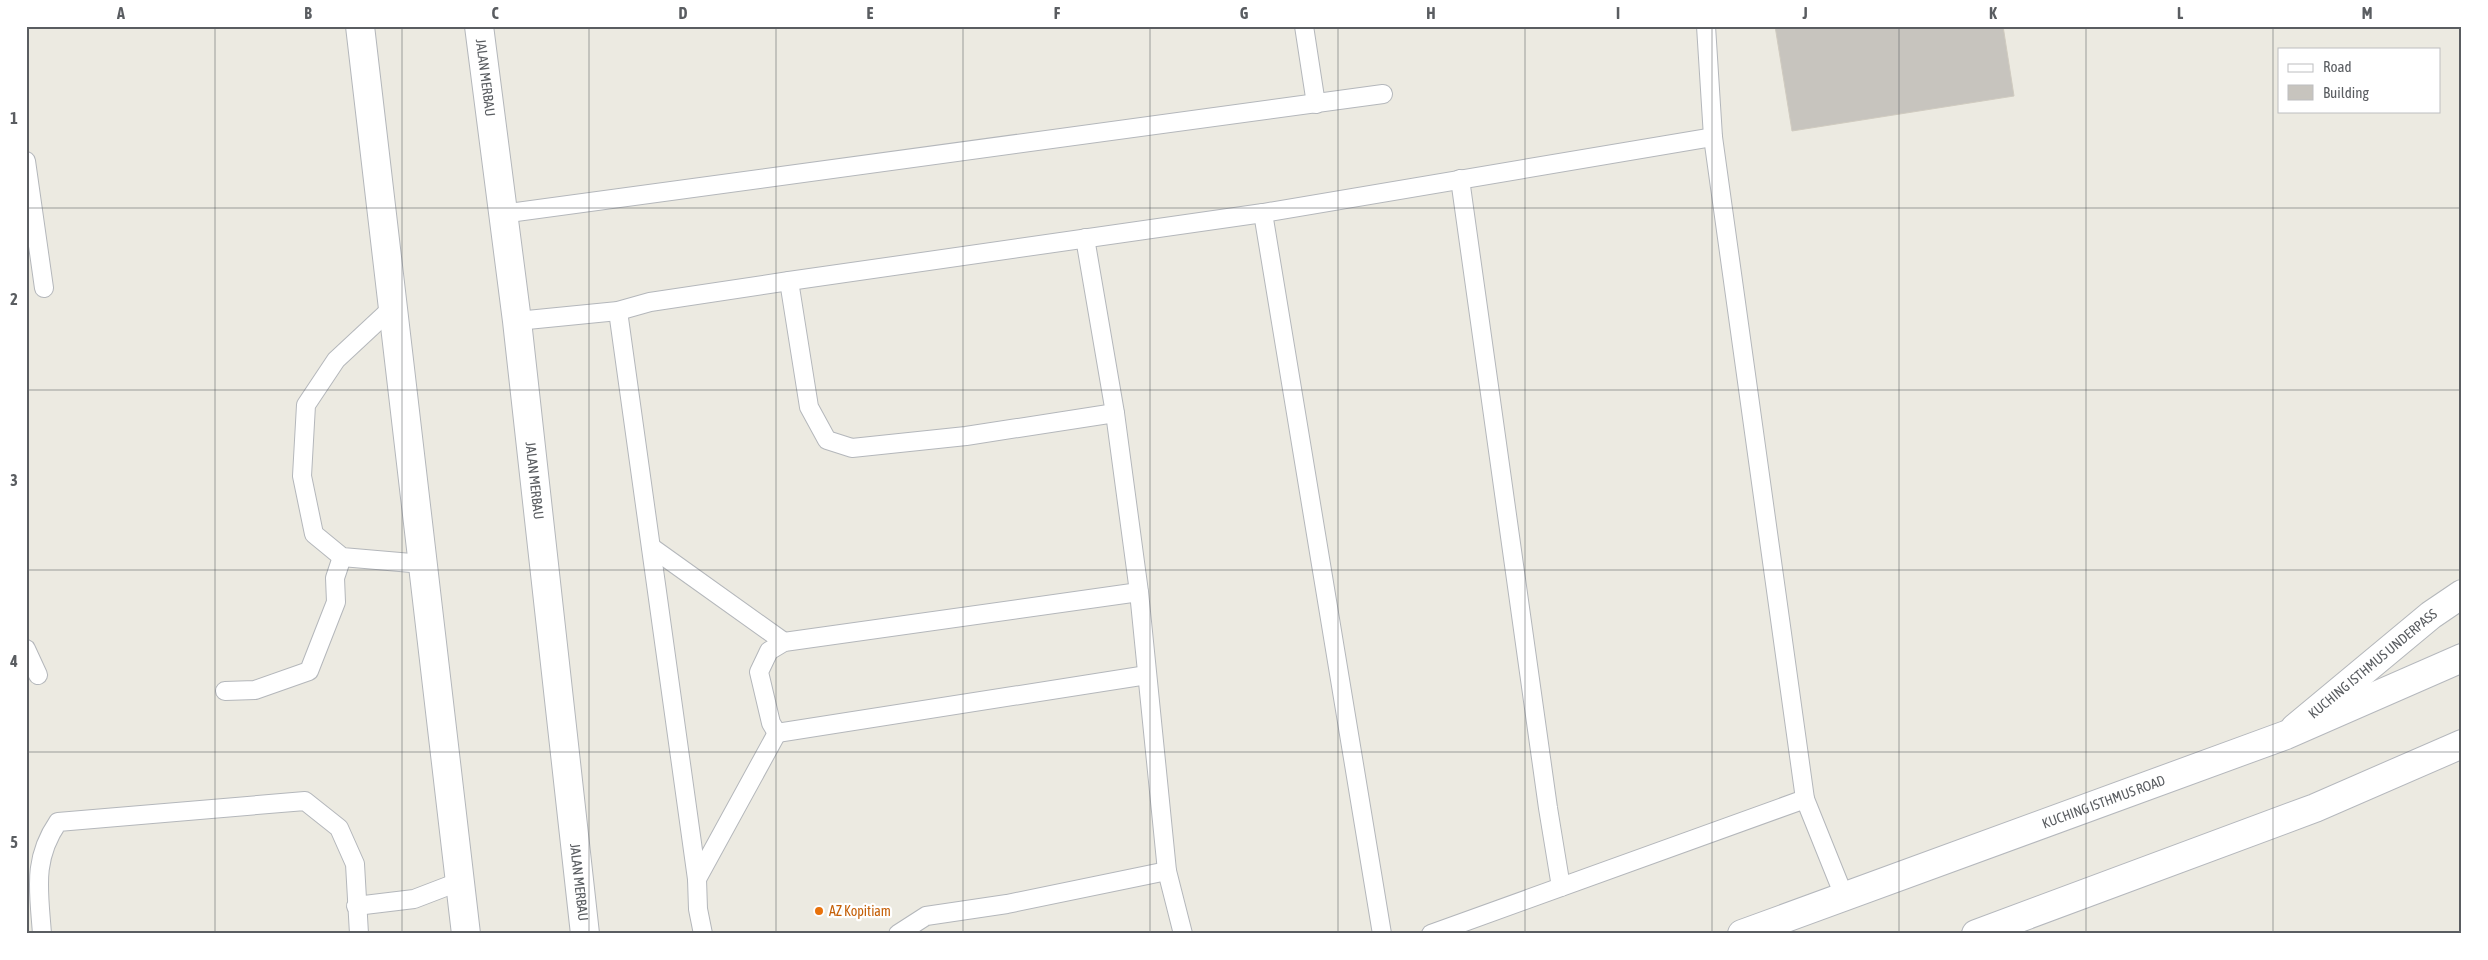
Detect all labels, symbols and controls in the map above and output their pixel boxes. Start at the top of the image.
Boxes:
text: A [116,4,125,22]
text: B [304,4,312,22]
text: C [491,4,499,22]
text: D [679,4,688,22]
text: E [867,4,874,22]
text: F [1054,4,1061,22]
text: G [1240,4,1249,22]
text: H [1426,4,1436,22]
text: I [1616,4,1620,22]
text: J [1801,4,1808,22]
text: K [1989,4,1997,22]
text: L [2177,4,2184,22]
text: M [2362,4,2372,22]
street label: JALAN MERBAU [473,38,499,117]
legend [2278,48,2440,112]
text: Road [2323,58,2352,75]
text: Building [2323,84,2369,101]
text: 1 [10,109,18,127]
text: 2 [10,290,18,308]
street label: JALAN MERBAU [522,441,547,520]
text: 3 [10,471,18,489]
street label: KUCHING ISTHMUS UNDERPASS [2305,605,2440,721]
text: 4 [9,652,18,670]
street label: KUCHING ISTHMUS ROAD [2040,772,2167,832]
text: 5 [10,833,18,851]
street label: JALAN MERBAU [567,842,591,922]
place label: AZ Kopitiam [829,903,891,919]
marker: AZ Kopitiam [813,905,825,917]

